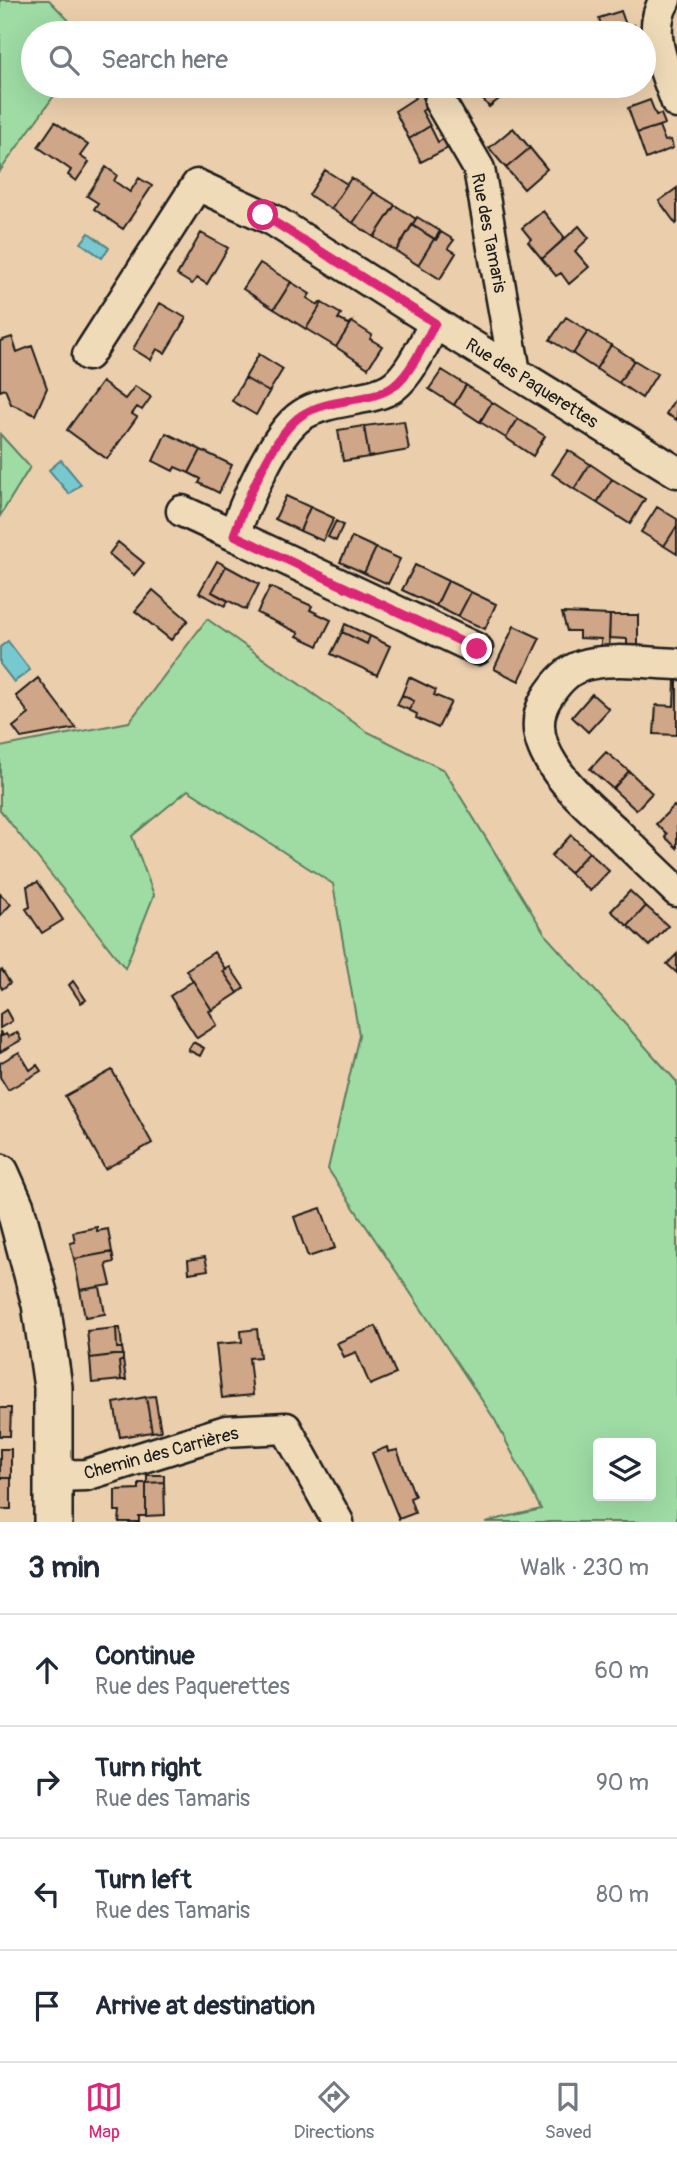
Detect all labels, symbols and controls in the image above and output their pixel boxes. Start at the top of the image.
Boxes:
search box [21,21,656,98]
icon: search [45,41,83,79]
text: Search here [101,44,228,76]
street label: Rue des Tamaris [466,171,511,295]
route start [247,199,278,230]
street label: Rue des Paquerettes [461,333,602,434]
route end [461,633,492,664]
street label: Chemin des Carrières [81,1422,241,1485]
map controls [593,1438,656,1501]
button: layers [593,1438,656,1501]
text: 3 min [28,1549,100,1586]
text: Walk · 230 m [520,1553,649,1582]
text: Continue [95,1640,195,1672]
icon: ahead [28,1651,66,1689]
text: 60 m [594,1656,649,1685]
text: Rue des Paquerettes [95,1672,290,1701]
text: Turn right [95,1752,201,1784]
icon: right [28,1763,66,1801]
text: 90 m [596,1768,649,1797]
text: Rue des Tamaris [95,1784,250,1813]
text: Turn left [95,1864,191,1896]
icon: left [28,1875,66,1913]
text: 80 m [596,1880,649,1909]
text: Rue des Tamaris [95,1896,250,1925]
icon: arrive [28,1987,66,2025]
text: Arrive at destination [95,1990,315,2022]
tab: Map [85,2078,123,2144]
tab: Directions [294,2078,374,2144]
tab: Saved [545,2078,592,2144]

